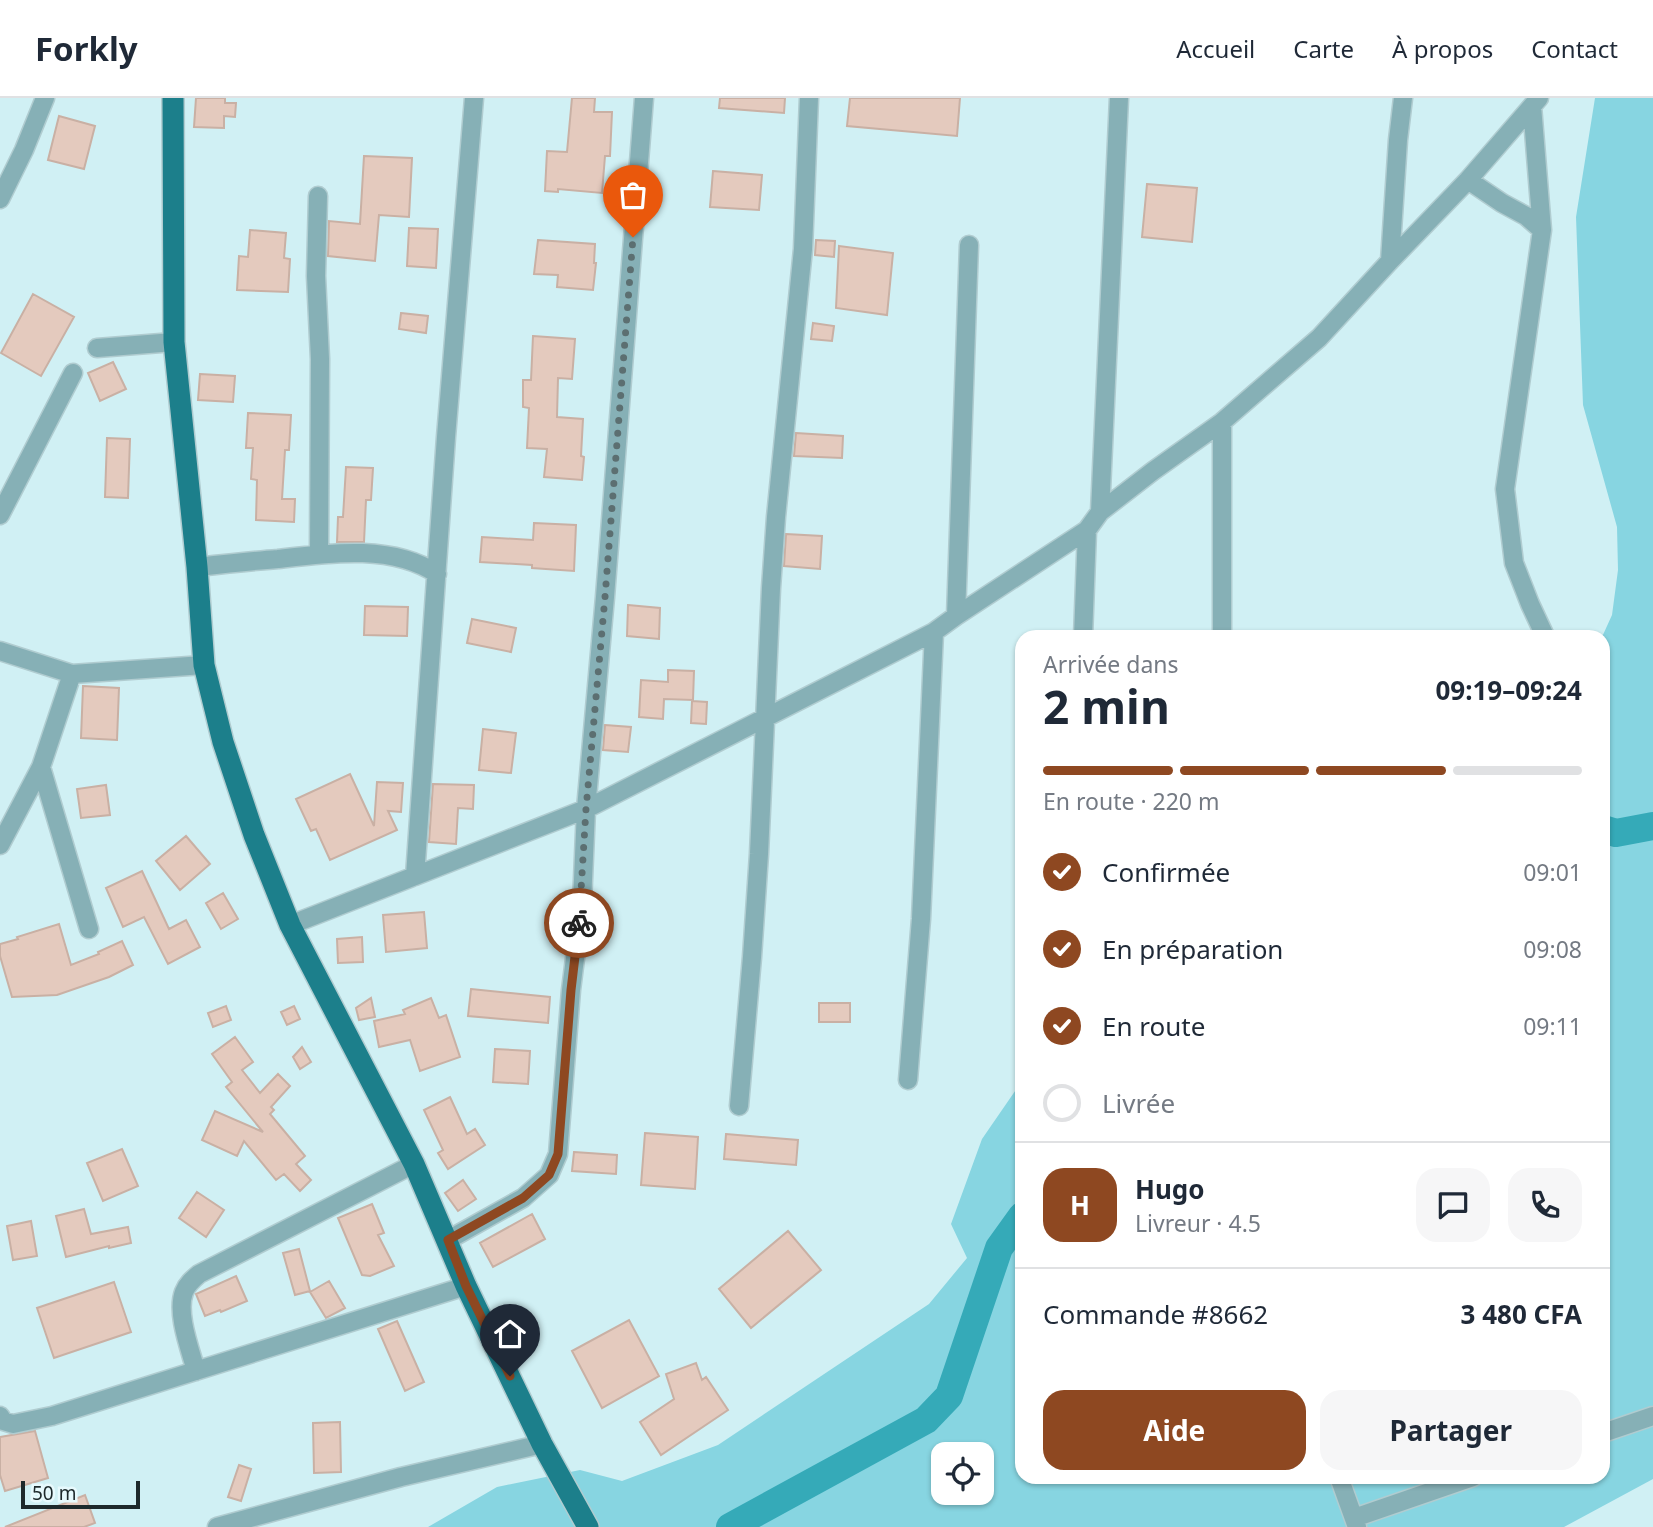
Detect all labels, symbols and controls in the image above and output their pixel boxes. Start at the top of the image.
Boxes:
text: Forkly [35,26,138,71]
text: Accueil [1176,32,1255,65]
text: Carte [1293,32,1354,65]
text: À propos [1392,32,1493,65]
text: Contact [1531,32,1618,65]
pin [603,165,663,237]
icon: bag [614,176,652,214]
text: Arrivée dans [1043,648,1179,680]
text: 09:19–09:24 [1435,672,1582,708]
text: 2 min [1043,675,1170,737]
text: En route · 220 m [1043,785,1220,817]
icon: check [1043,853,1081,891]
text: Confirmée [1102,854,1230,890]
text: 09:01 [1523,856,1582,888]
courier [544,888,614,958]
icon: bike [560,904,598,942]
icon: check [1043,930,1081,968]
text: En préparation [1102,931,1283,967]
text: 09:08 [1523,933,1582,965]
icon: check [1043,1007,1081,1045]
text: En route [1102,1008,1205,1044]
text: 09:11 [1523,1010,1582,1042]
text: Livrée [1102,1085,1175,1121]
button: chat [1416,1168,1490,1242]
button: phone [1508,1168,1582,1242]
text: Hugo [1135,1171,1204,1207]
text: H [1070,1187,1090,1223]
text: Livreur · 4.5 [1135,1207,1261,1239]
text: Commande #8662 [1043,1296,1268,1332]
text: 3 480 CFA [1461,1296,1582,1332]
pin [480,1304,540,1376]
icon: home [491,1315,529,1353]
button: Aide [1043,1390,1306,1470]
button: Partager [1320,1390,1582,1470]
map controls [931,1442,994,1505]
button: locate [931,1442,994,1505]
scale bar [21,1478,140,1510]
text: 50 m [32,1480,76,1506]

